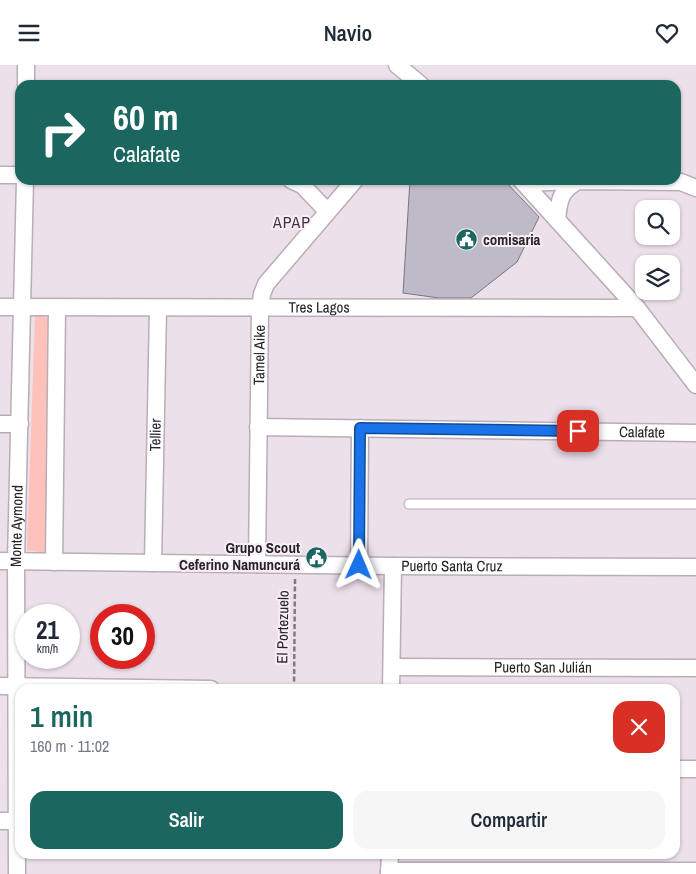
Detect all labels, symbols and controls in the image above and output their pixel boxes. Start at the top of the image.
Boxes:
text: Navio [324,18,372,48]
icon: menu [15,19,43,47]
icon: heart [653,19,681,47]
text: 60 m [113,94,178,141]
icon: right [30,100,95,165]
text: Calafate [113,139,180,169]
map controls [635,200,680,300]
button: search [635,200,680,245]
district label: APAP [272,211,311,233]
public building icon: comisaria [455,228,479,252]
place label: comisaria [483,229,541,250]
button: layers [635,255,680,300]
street label: Tres Lagos [288,296,350,318]
street label: Tamel Aike [248,325,270,385]
pin [557,410,599,452]
icon: arrive [564,417,592,445]
street label: Tellier [144,418,166,452]
street label: Calafate [619,421,665,443]
street label: Monte Aymond [5,485,28,567]
place label: Grupo Scout Ceferino Namuncurá [179,537,300,575]
position arrow [332,538,384,590]
public building icon: Grupo Scout Ceferino Namuncurá [304,545,328,569]
street label: Puerto Santa Cruz [401,555,503,576]
street label: El Portezuelo [271,590,294,664]
speed limit sign: 30 [90,604,155,669]
text: 21 [36,613,59,647]
text: km/h [37,641,58,657]
street label: Puerto San Julián [494,656,592,678]
text: 1 min [30,696,93,736]
button: close [613,701,665,753]
text: 160 m · 11:02 [30,735,109,757]
button: Salir [30,791,343,849]
button: Compartir [353,791,665,849]

